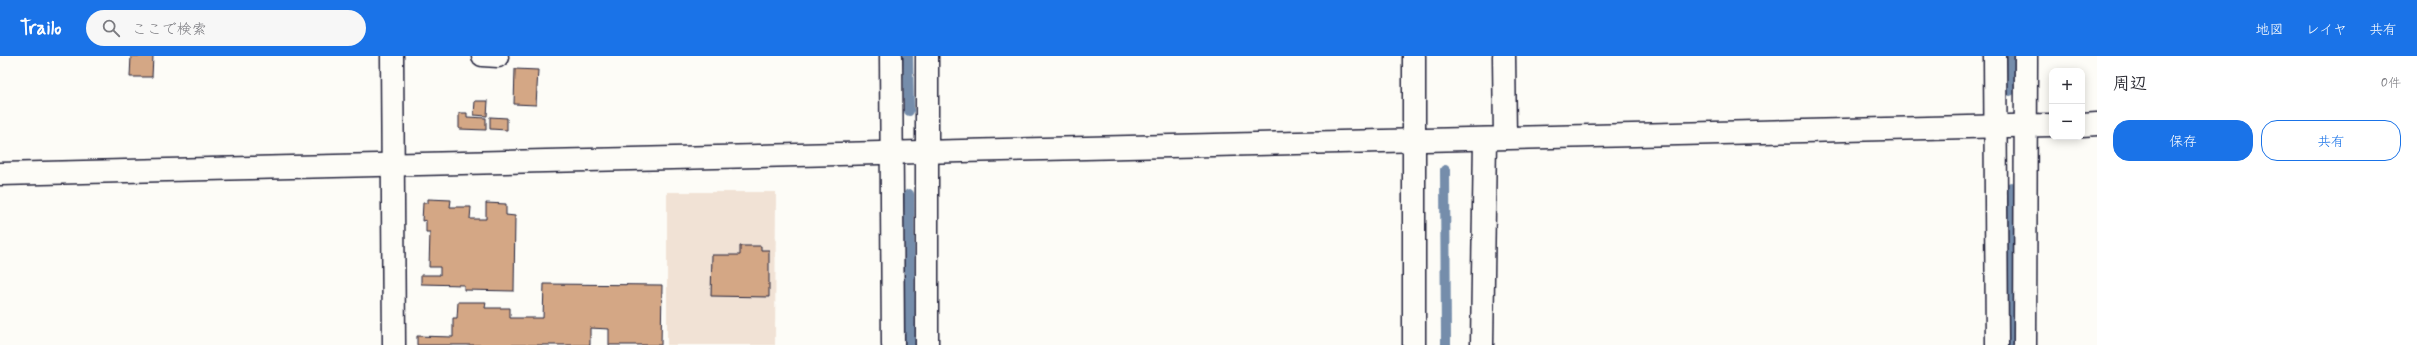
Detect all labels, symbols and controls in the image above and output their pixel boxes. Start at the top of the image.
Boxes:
search box [86,10,366,46]
text: Trailo [20,16,62,41]
icon: search [100,17,122,39]
text: ここで検索 [132,20,207,40]
text: 地図 [2256,21,2284,39]
text: レイヤ [2306,21,2347,39]
text: 共有 [2369,21,2397,39]
map controls [2049,68,2085,140]
button: + [2049,68,2085,104]
text: 周辺 [2113,73,2147,95]
text: 0件 [2381,75,2401,92]
button: − [2049,104,2085,140]
button: 保存 [2113,120,2253,161]
button: 共有 [2261,120,2401,161]

